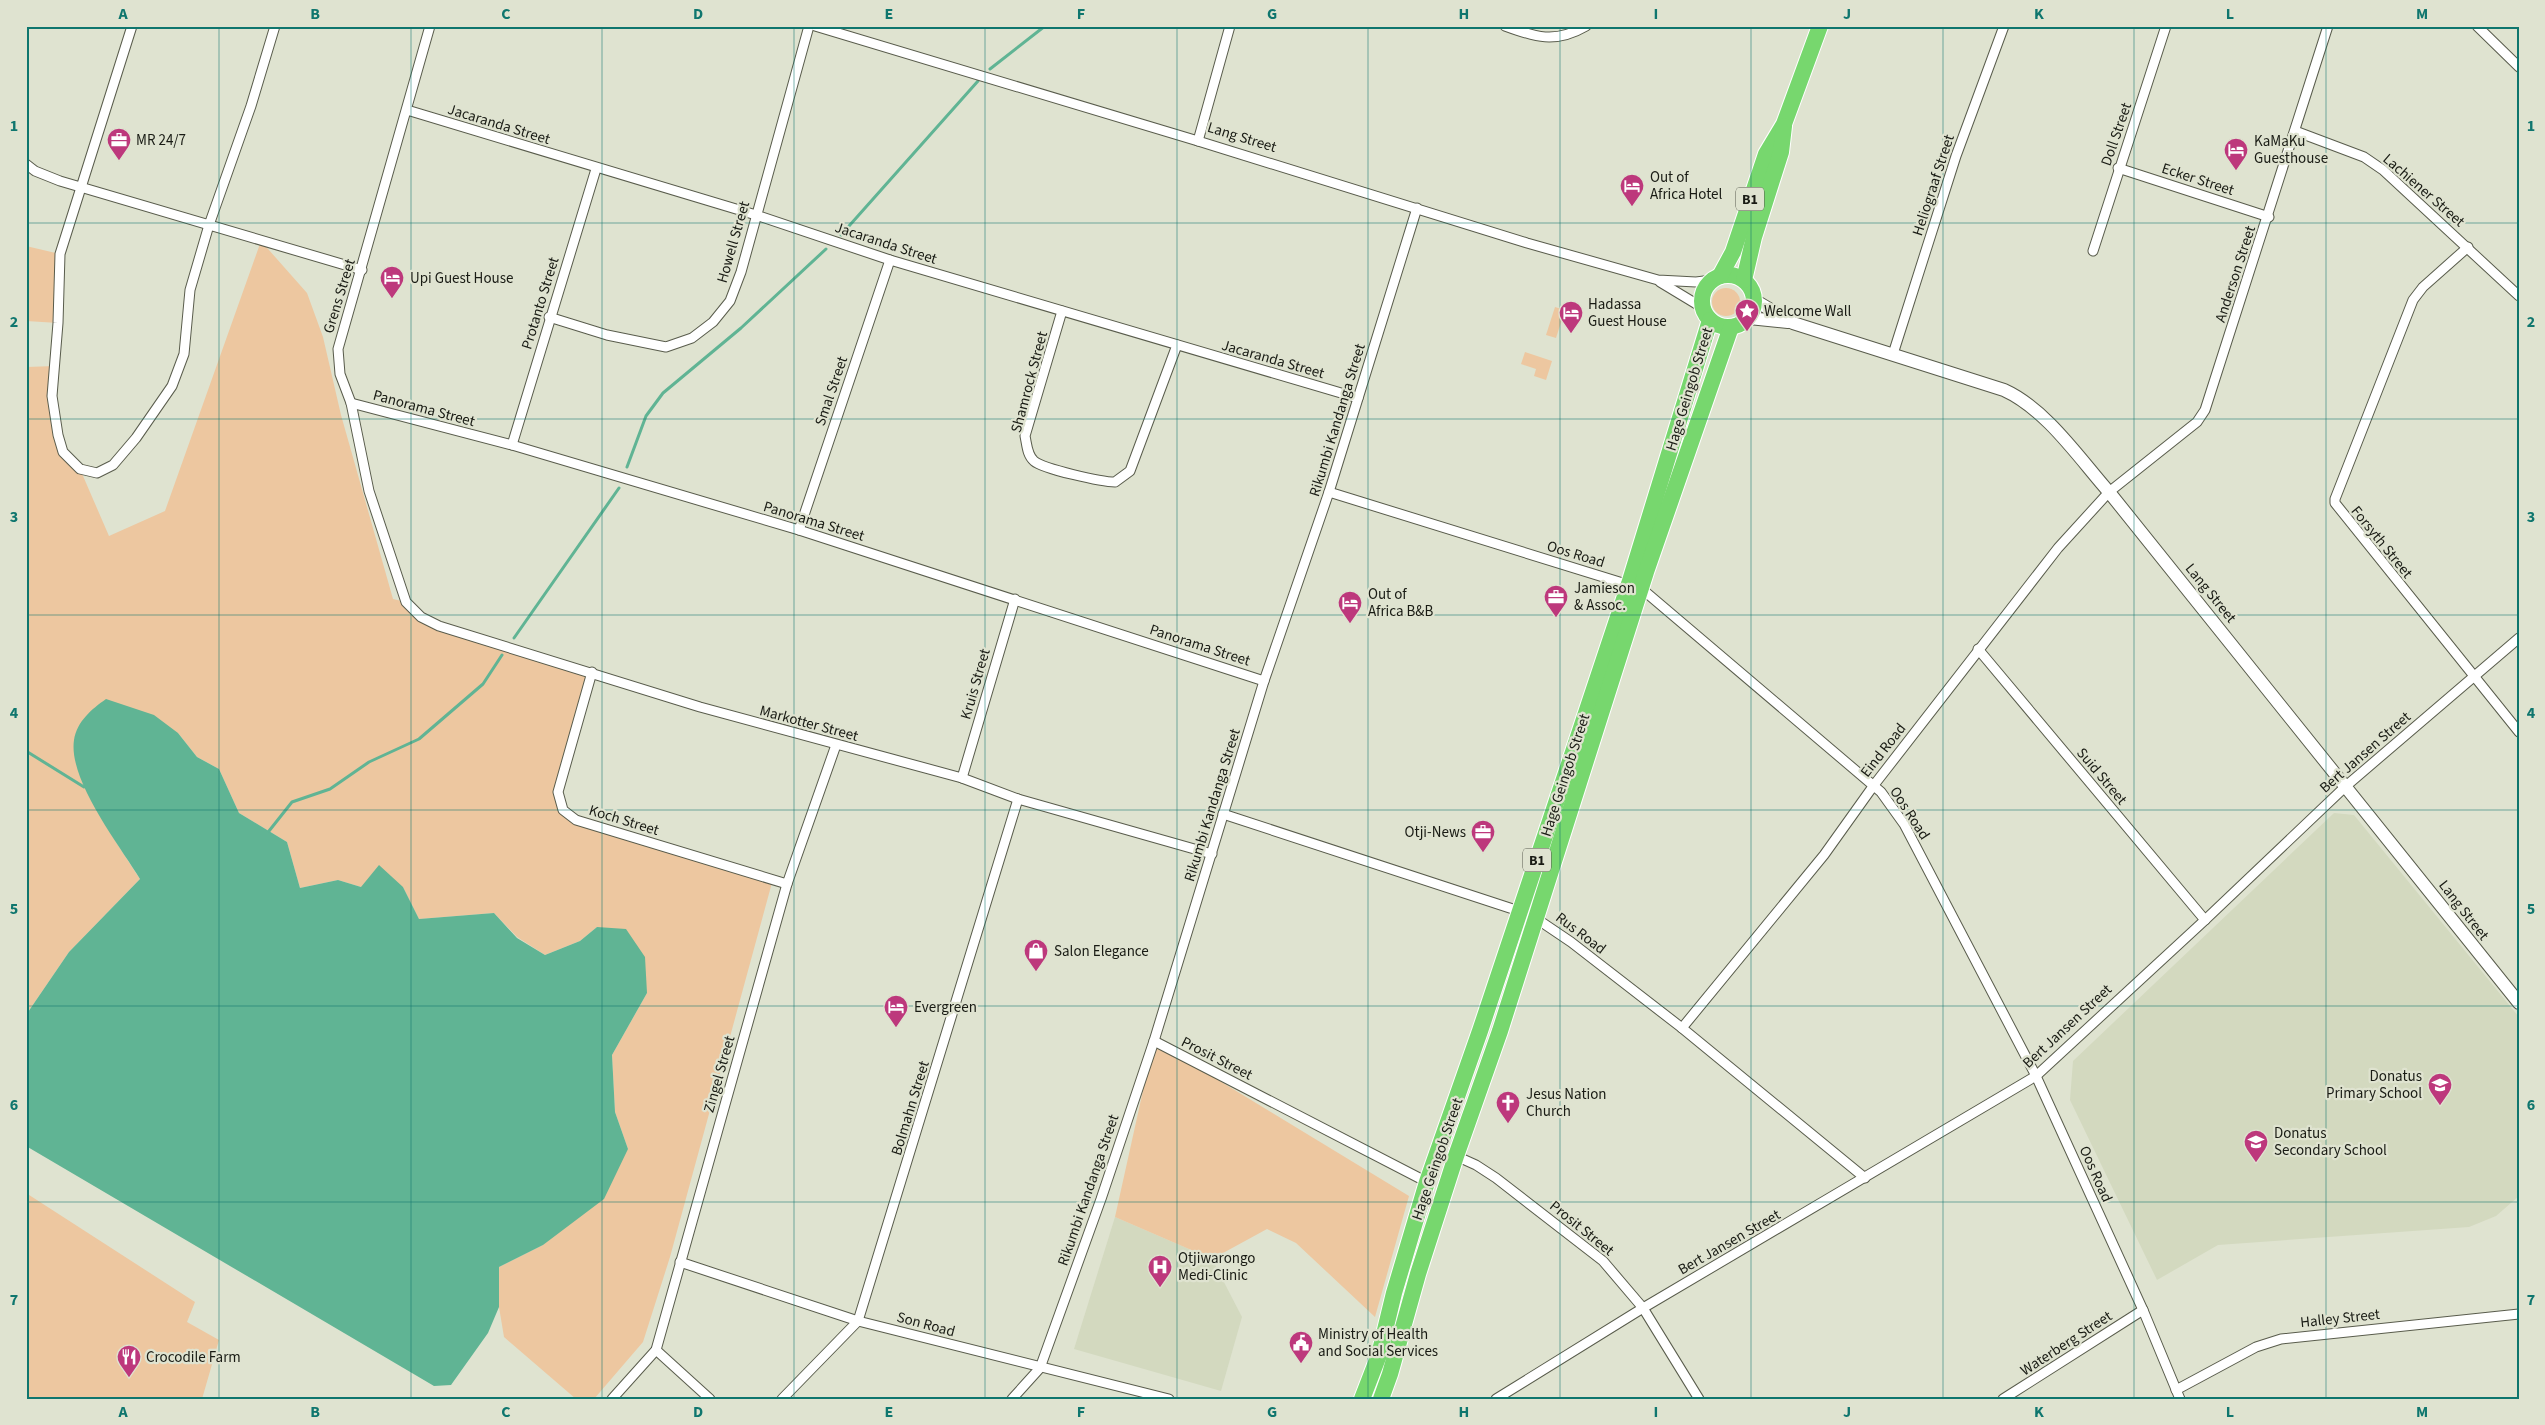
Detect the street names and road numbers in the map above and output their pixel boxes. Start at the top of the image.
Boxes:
street label: Jacaranda Street [445,99,553,150]
street label: Doll Street [2096,100,2137,169]
street label: Lang Street [1205,117,1279,158]
street label: Heliograaf Street [1907,132,1960,239]
street label: Lachiener Street [2378,149,2469,232]
street label: Ecker Street [2159,158,2237,201]
road number: B1 [1736,188,1764,210]
street label: Howell Street [712,199,755,286]
street label: Jacaranda Street [832,217,940,270]
street label: Anderson Street [2210,223,2261,325]
street label: Protanto Street [516,254,564,352]
street label: Grens Street [318,256,361,336]
street label: Hage Geingob Street [1661,325,1718,453]
street label: Shamrock Street [1006,329,1053,435]
street label: Jacaranda Street [1219,335,1327,384]
street label: Rikumbi Kandanga Street [1304,341,1371,499]
street label: Smal Street [810,354,853,429]
street label: Panorama Street [371,385,477,432]
street label: Panorama Street [761,496,867,547]
street label: Forsyth Street [2346,502,2417,583]
street label: Oos Road [1544,536,1607,573]
street label: Lang Street [2180,559,2241,628]
street label: Panorama Street [1147,619,1253,672]
street label: Kruis Street [955,646,996,722]
street label: Markotter Street [757,700,861,747]
street label: Bert Jansen Street [2315,707,2416,798]
street label: Hage Geingob Street [1536,711,1595,839]
street label: Eind Road [1856,719,1911,782]
street label: Rikumbi Kandanga Street [1179,726,1246,884]
street label: Suid Street [2071,743,2132,809]
street label: Oos Road [1885,783,1935,844]
street label: Koch Street [586,800,661,841]
road number: B1 [1523,848,1551,872]
street label: Lang Street [2433,876,2494,945]
street label: Rus Road [1551,908,1610,959]
street label: Bert Jansen Street [2018,979,2117,1073]
street label: Prosit Street [1178,1032,1256,1085]
street label: Zingel Street [698,1033,740,1115]
street label: Bolmahn Street [886,1058,935,1158]
street label: Hage Geingob Street [1407,1095,1468,1223]
street label: Rikumbi Kandanga Street [1053,1112,1124,1269]
street label: Oos Road [2074,1143,2117,1206]
street label: Prosit Street [1545,1196,1618,1261]
street label: Bert Jansen Street [1674,1205,1784,1280]
street label: Halley Street [2299,1304,2381,1333]
street label: Waterberg Street [2016,1306,2116,1381]
street label: Son Road [894,1307,957,1342]

